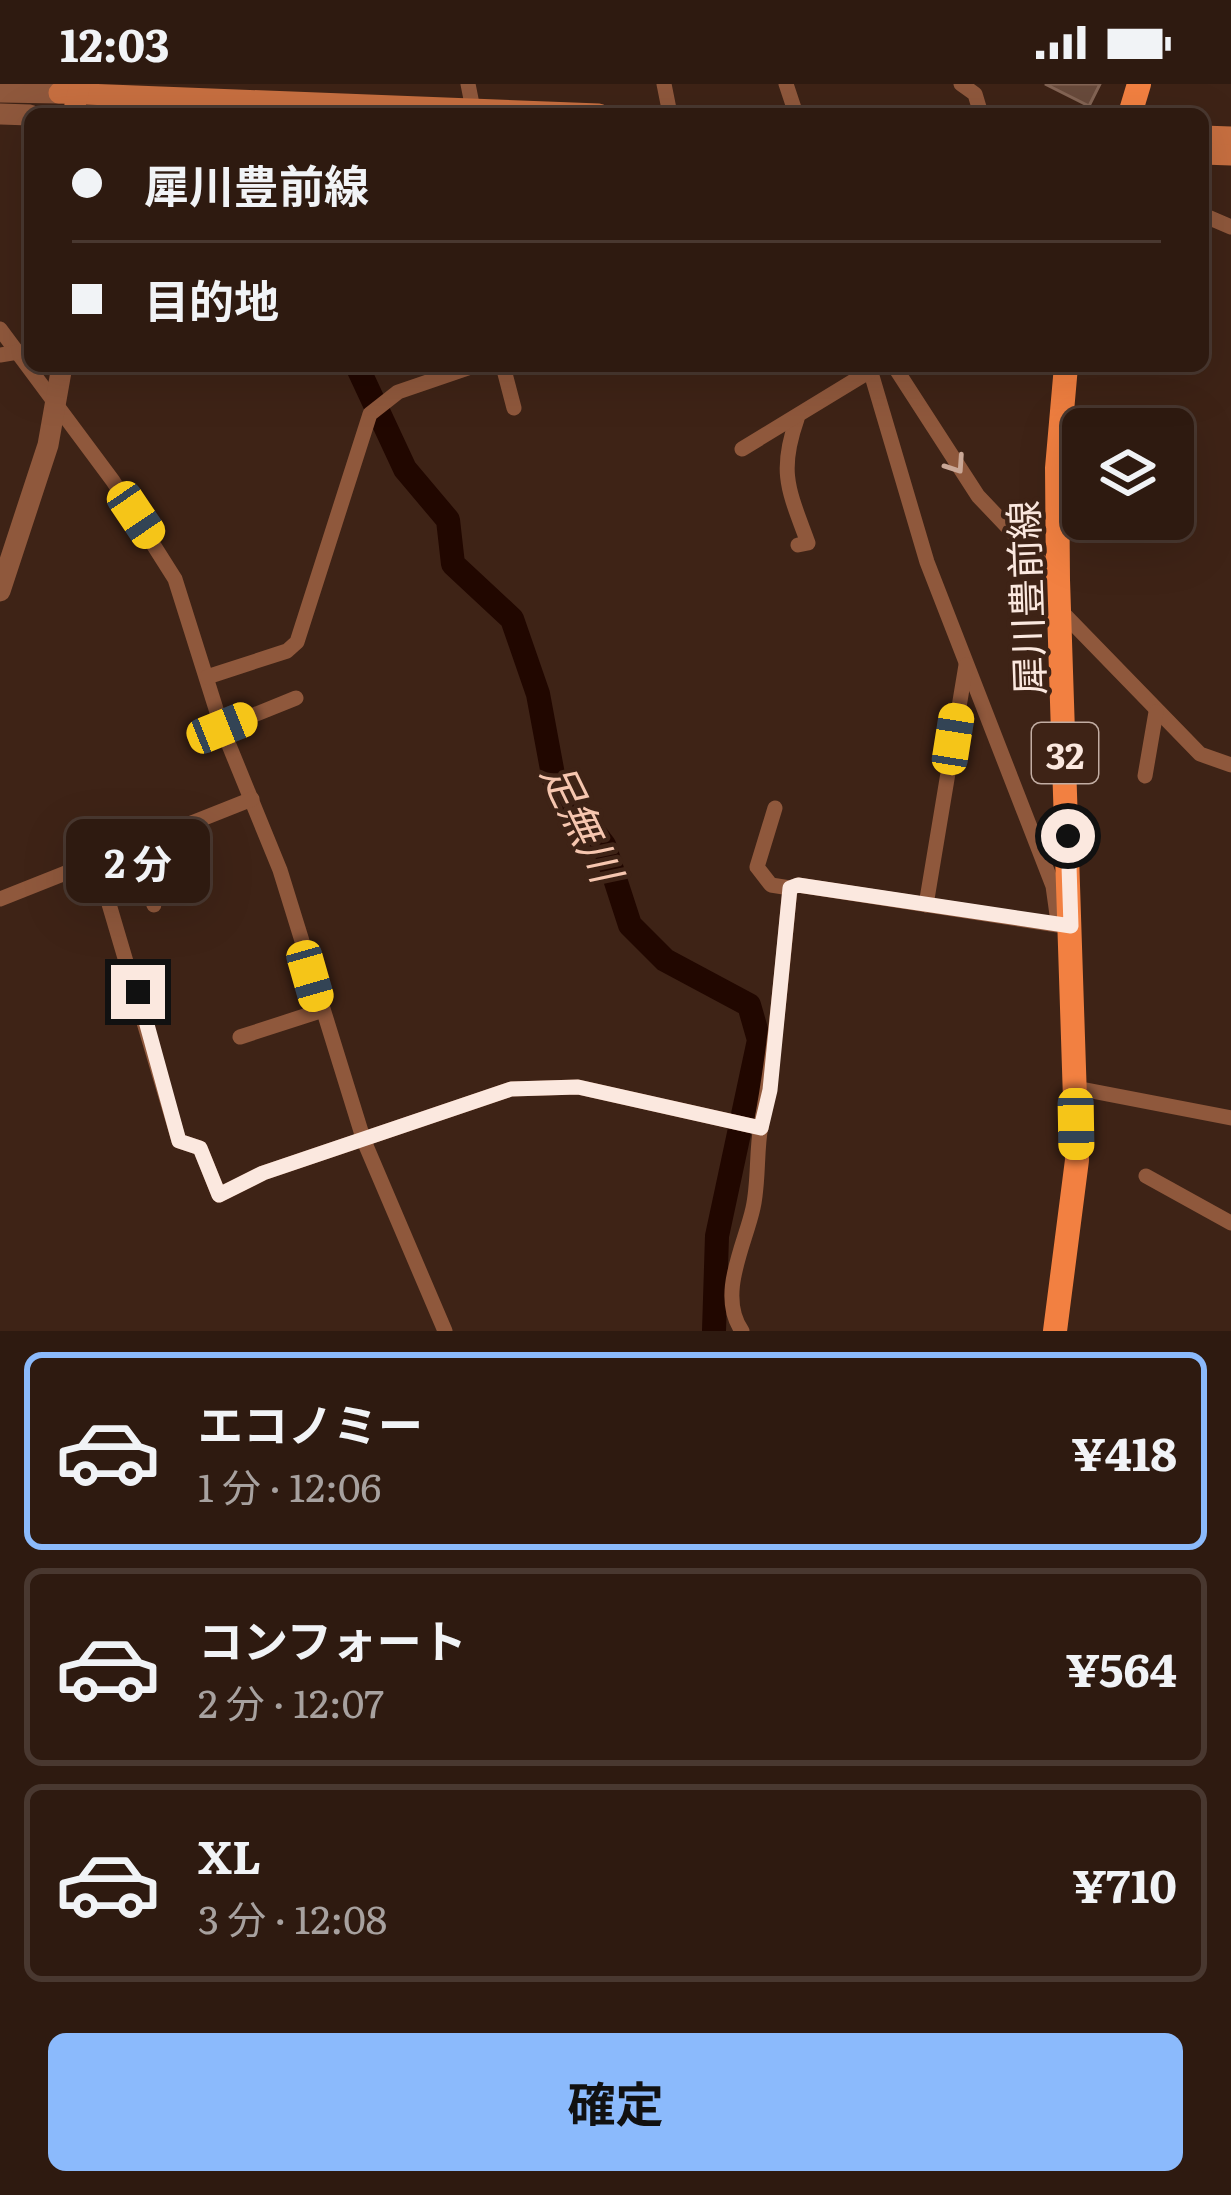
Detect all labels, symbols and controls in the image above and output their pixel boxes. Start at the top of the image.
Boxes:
text: 12:03 [60,9,170,76]
text: 犀川豊前線 [144,150,369,217]
text: 目的地 [144,265,279,332]
map controls [1062,408,1194,540]
button: layers [1062,408,1194,540]
one-way arrow [942,451,964,473]
car [101,475,171,555]
street label: 犀川豊前線 [992,500,1056,696]
car [182,698,262,758]
car [930,701,976,777]
road number: 32 [1032,723,1098,783]
water label: 足無川 [529,751,641,895]
route start [1041,809,1095,863]
callout: 2 分 [66,818,210,902]
text: 2 分 [104,832,172,890]
car [283,936,337,1016]
route end [111,965,165,1019]
car [1057,1088,1095,1160]
text: エコノミー [198,1389,423,1456]
icon: car [54,1397,162,1505]
text: ¥418 [1071,1418,1177,1485]
text: 1 分 · 12:06 [198,1456,381,1514]
text: コンフォート [198,1605,467,1672]
icon: car [54,1613,162,1721]
text: ¥564 [1066,1634,1177,1701]
text: 2 分 · 12:07 [198,1672,384,1730]
text: XL [198,1821,261,1888]
icon: car [54,1829,162,1937]
text: ¥710 [1072,1850,1177,1917]
text: 3 分 · 12:08 [198,1888,387,1946]
button: 確定 [48,2033,1183,2171]

